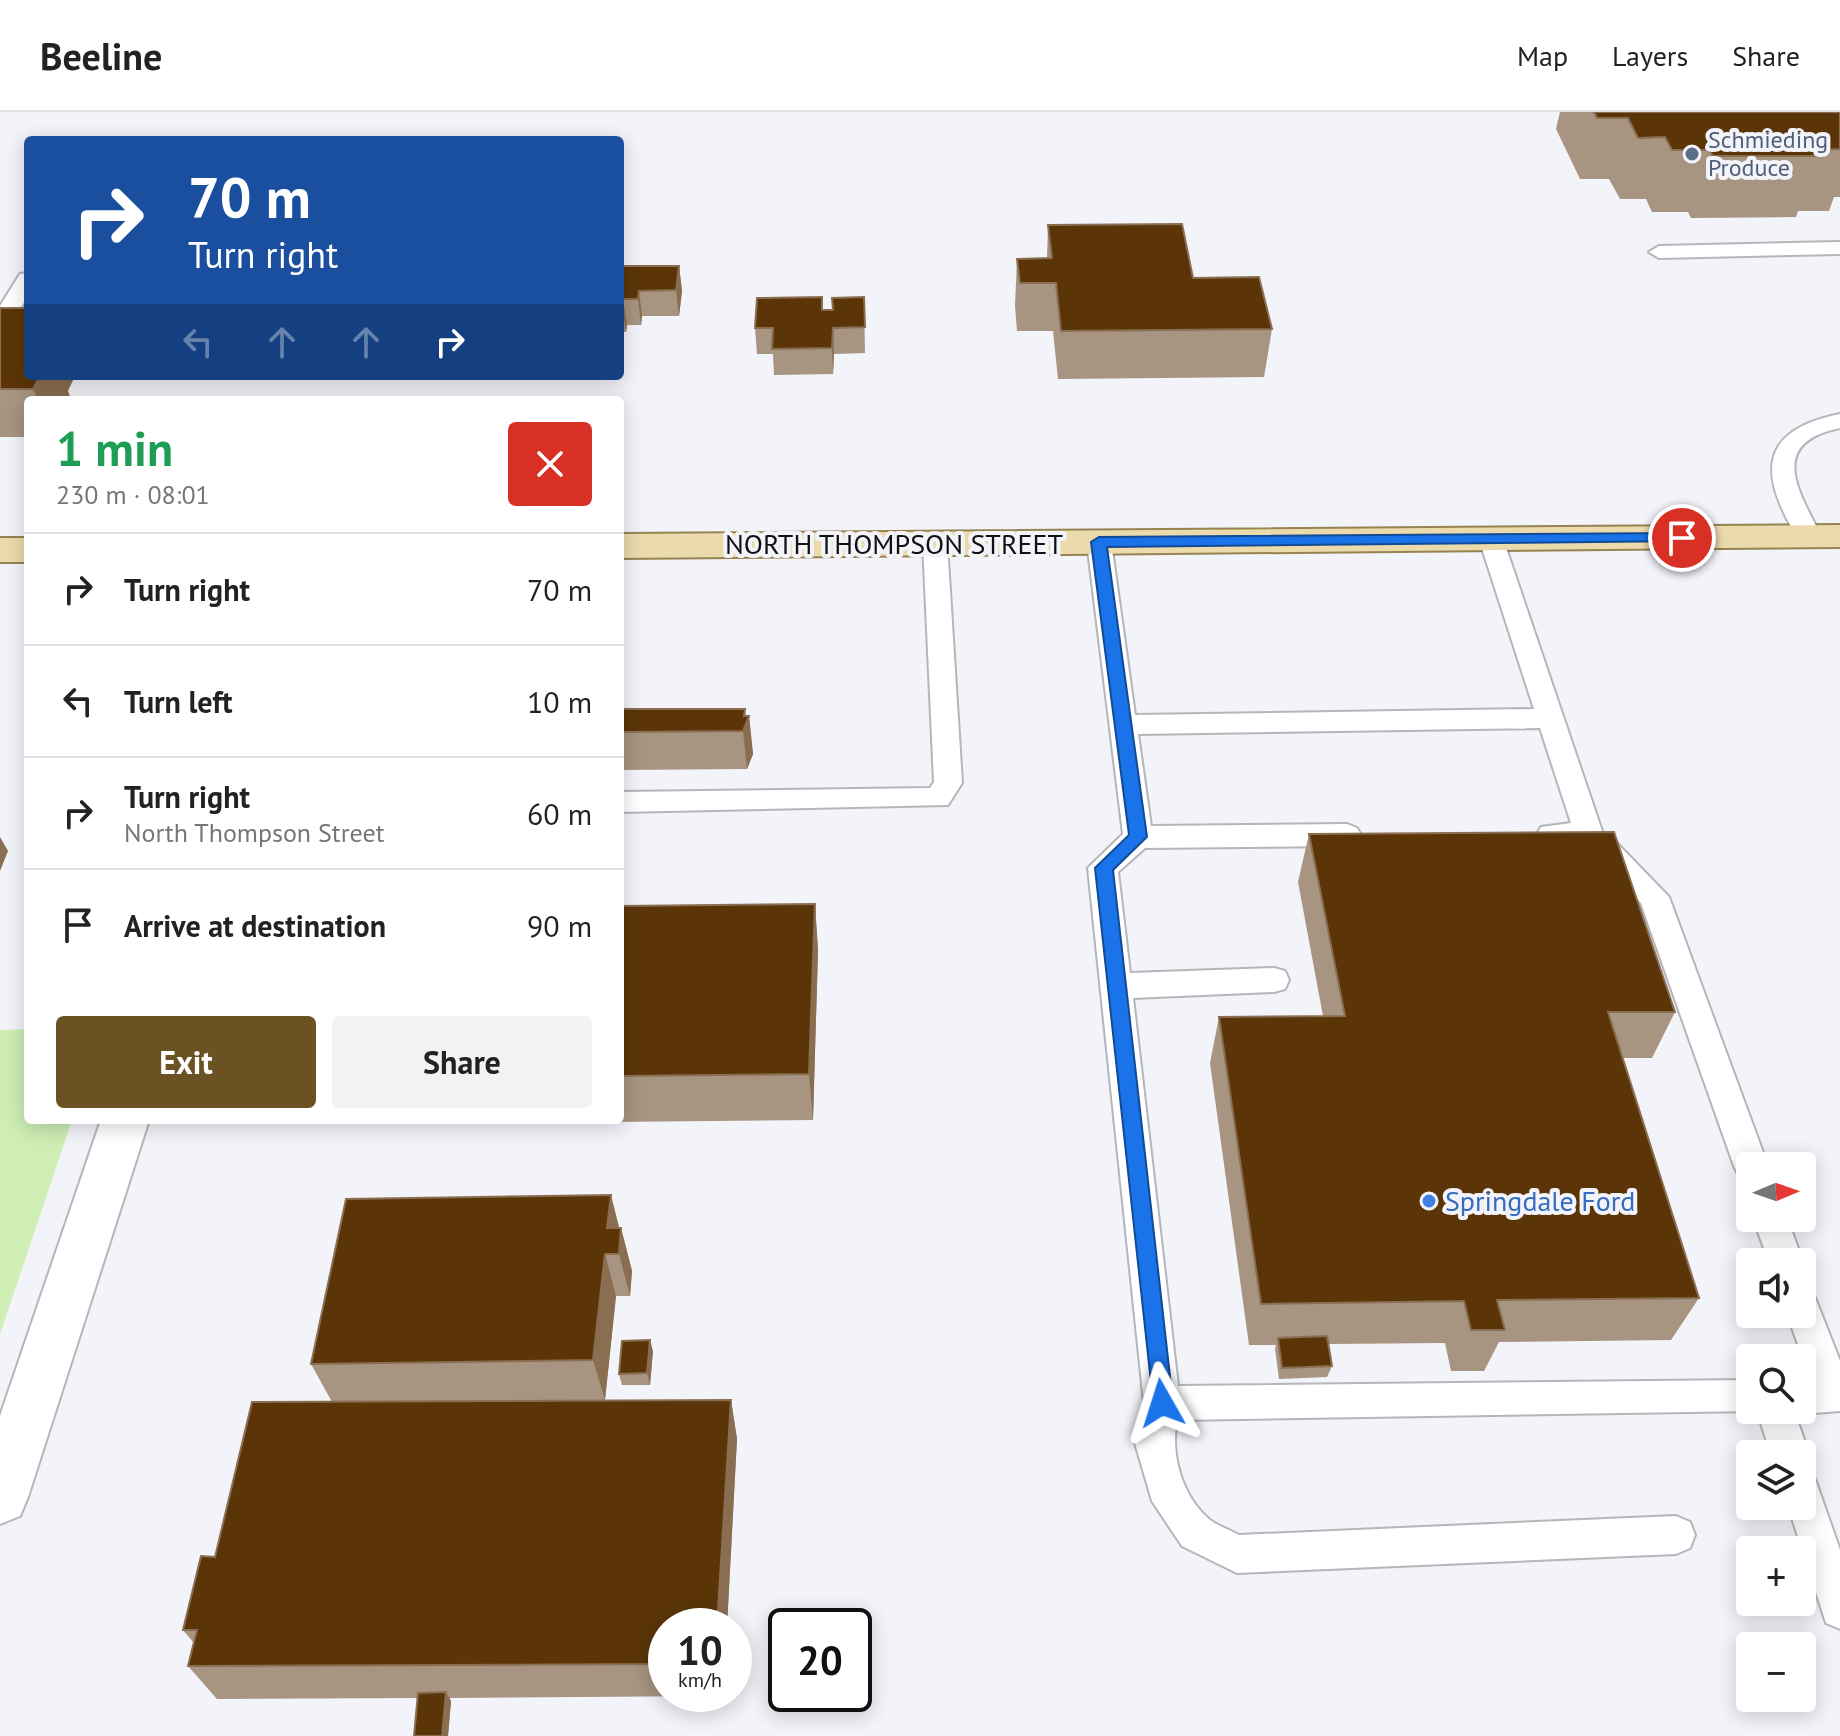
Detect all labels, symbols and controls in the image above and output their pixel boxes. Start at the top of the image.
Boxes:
text: Beeline [40,31,162,80]
text: Map [1517,37,1568,74]
text: Layers [1612,37,1688,74]
text: Share [1732,37,1800,74]
place label: Schmieding Produce [1708,124,1828,183]
marker: Schmieding Produce [1683,145,1701,163]
text: 70 m [188,161,311,233]
icon: right [56,168,160,272]
text: Turn right [188,231,338,278]
icon: left [176,320,220,364]
icon: ahead [260,320,304,364]
icon: ahead [344,320,388,364]
icon: right [428,320,472,364]
text: 1 min [56,417,173,479]
button: close [508,422,592,506]
text: 230 m · 08:01 [56,478,210,511]
pin [1648,504,1716,572]
icon: arrive [1660,516,1704,560]
street label: NORTH THOMPSON STREET [725,525,1064,562]
icon: right [56,567,100,611]
text: Turn right [124,570,250,609]
text: 70 m [527,570,592,609]
icon: left [56,679,100,723]
text: Turn left [124,682,232,721]
text: 10 m [527,682,592,721]
text: Turn right [124,777,250,816]
icon: right [56,791,100,835]
text: 60 m [527,794,592,833]
text: North Thompson Street [124,816,384,849]
icon: arrive [56,903,100,947]
text: Arrive at destination [124,906,386,945]
text: 90 m [527,906,592,945]
button: Exit [56,1016,316,1108]
button: Share [332,1016,592,1108]
north arrow [1736,1152,1816,1232]
map controls [1736,1152,1816,1712]
place label: Springdale Ford [1445,1182,1635,1219]
marker: Springdale Ford [1420,1192,1438,1210]
button: sound [1736,1248,1816,1328]
button: search [1736,1344,1816,1424]
position arrow [1120,1361,1204,1445]
button: layers [1736,1440,1816,1520]
button: + [1736,1536,1816,1616]
speed limit sign: 20 [768,1608,872,1712]
text: 10 [677,1624,723,1676]
button: − [1736,1632,1816,1712]
text: km/h [678,1667,722,1693]

